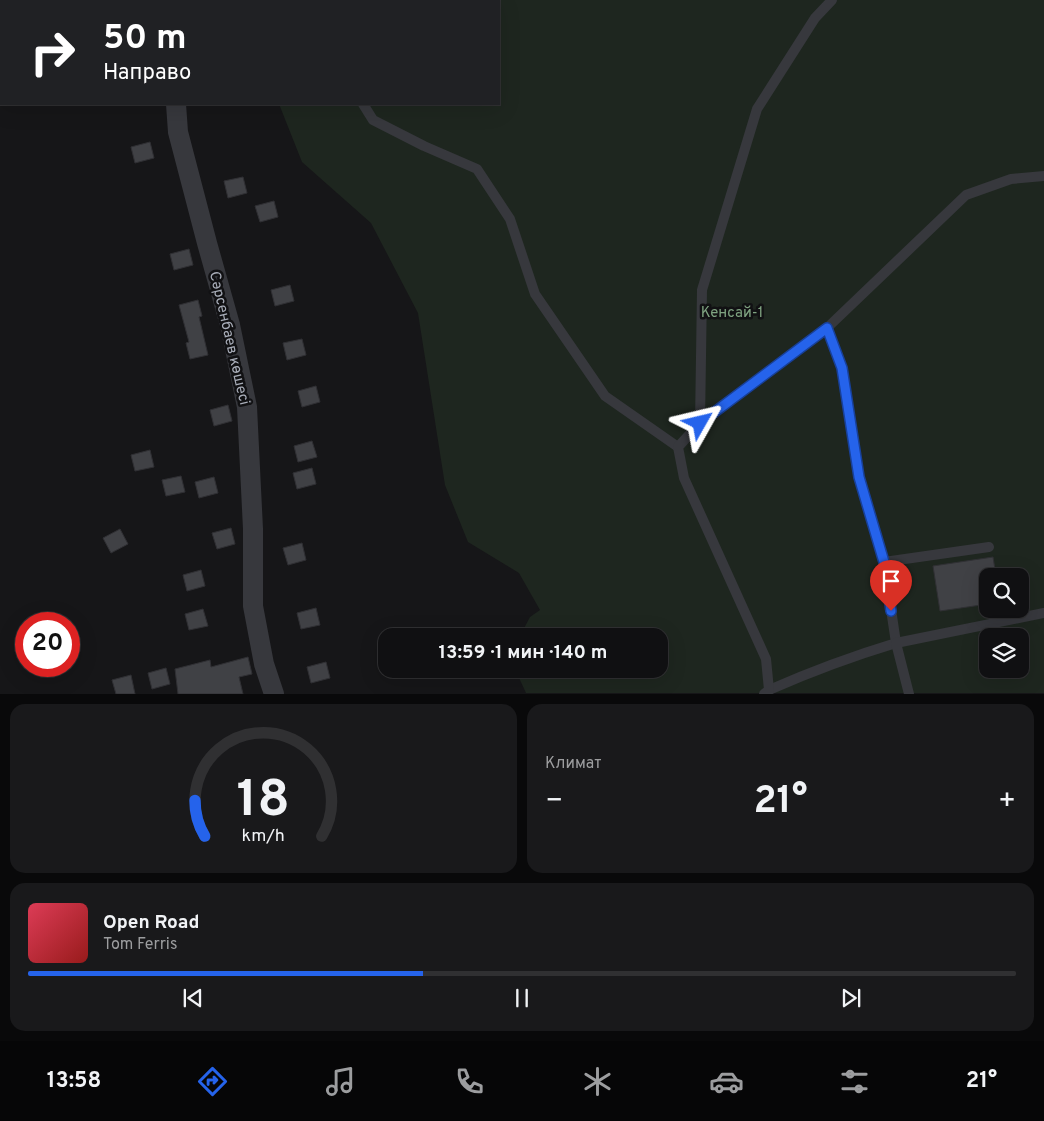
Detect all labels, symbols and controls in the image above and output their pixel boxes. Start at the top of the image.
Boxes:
text: 50 m [103,17,187,61]
icon: right [20,20,85,85]
text: Направо [103,60,191,87]
street label: Сәрсенбаев көшесі [204,270,253,407]
park label: Кенсай-1 [701,304,763,323]
position arrow [673,396,725,448]
pin [870,560,912,611]
icon: arrive [877,567,905,595]
map controls [979,568,1029,678]
button: search [979,568,1029,618]
speed limit sign: 20 [15,612,80,677]
button: layers [979,628,1029,678]
text: 13:59 · 1 мин · 140 m [439,641,607,665]
text: Климат [545,754,602,774]
text: 18 [237,769,290,835]
text: 21° [753,778,808,827]
text: − [545,784,563,820]
text: + [998,784,1016,820]
text: km/h [242,825,285,848]
text: Open Road [103,911,199,935]
text: Tom Ferris [103,935,177,955]
icon: previous [179,984,207,1012]
icon: pause [508,984,536,1012]
icon: next [837,984,865,1012]
icon: directions [195,1064,230,1099]
icon: music [323,1064,358,1099]
icon: phone [452,1064,487,1099]
icon: climate [580,1064,615,1099]
icon: car [709,1064,744,1099]
icon: filters [837,1064,872,1099]
text: 13:58 [47,1068,101,1095]
text: 21° [966,1068,997,1095]

